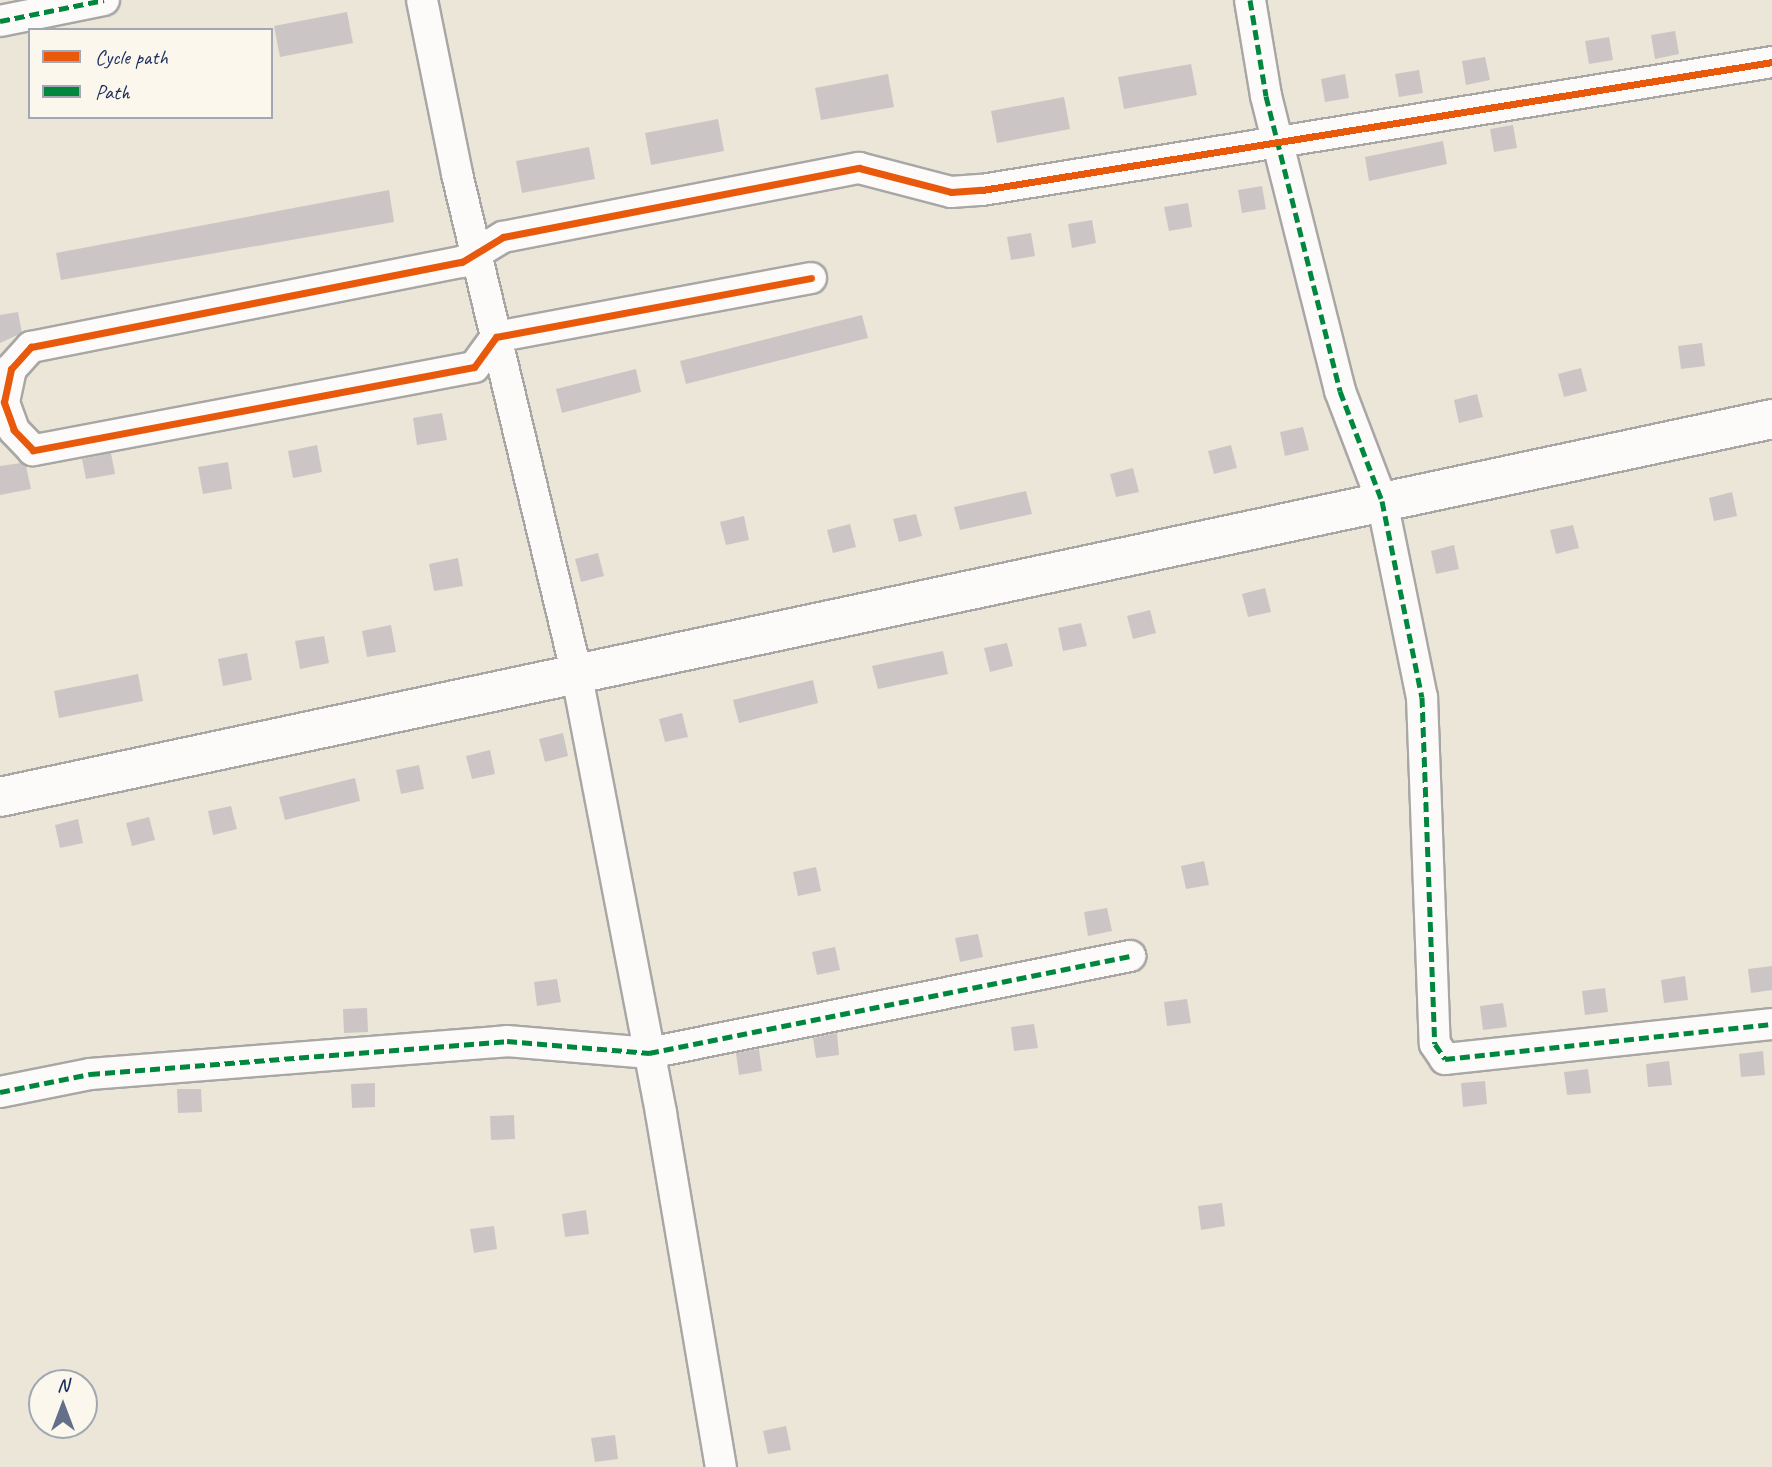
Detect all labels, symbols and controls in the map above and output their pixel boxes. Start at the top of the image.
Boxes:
legend [28,28,273,119]
text: Cycle path [95,44,168,70]
text: Path [95,79,130,105]
north arrow [28,1369,98,1439]
text: N [57,1373,69,1397]

